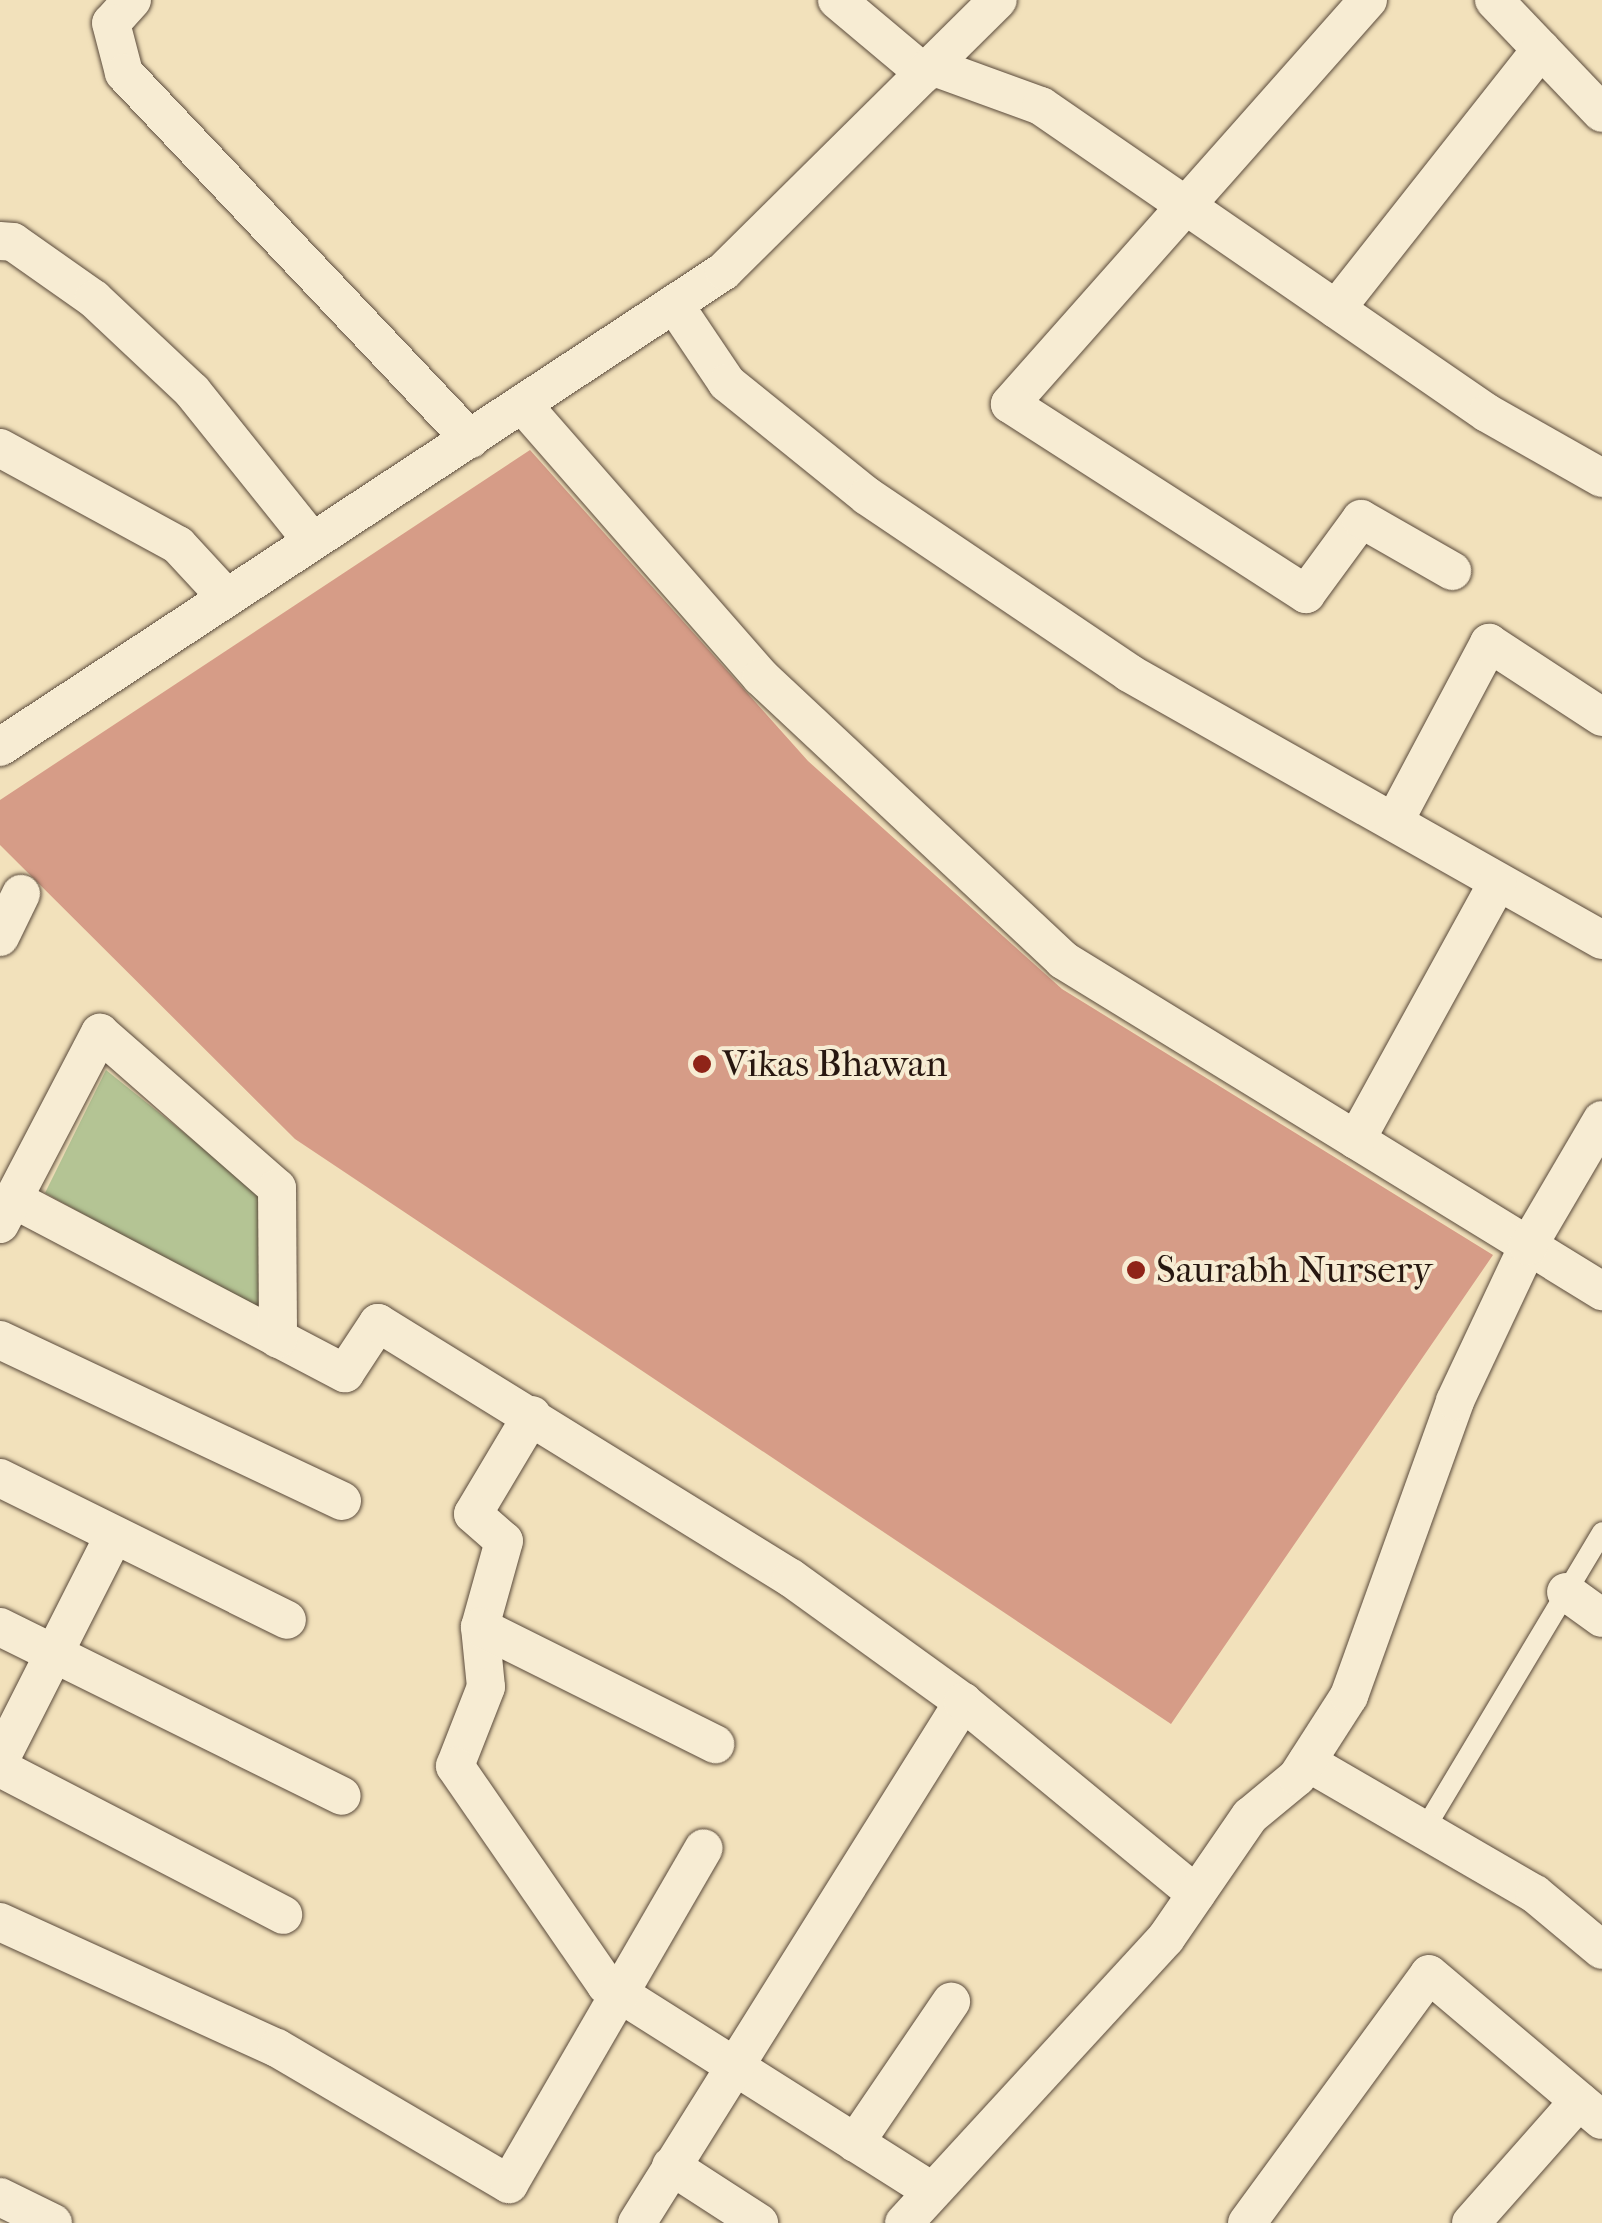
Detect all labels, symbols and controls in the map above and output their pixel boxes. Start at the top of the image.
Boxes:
place label: Vikas Bhawan [722,1041,947,1087]
marker: Vikas Bhawan [691,1053,713,1075]
place label: Saurabh Nursery [1156,1247,1432,1293]
marker: Saurabh Nursery [1125,1259,1147,1281]

